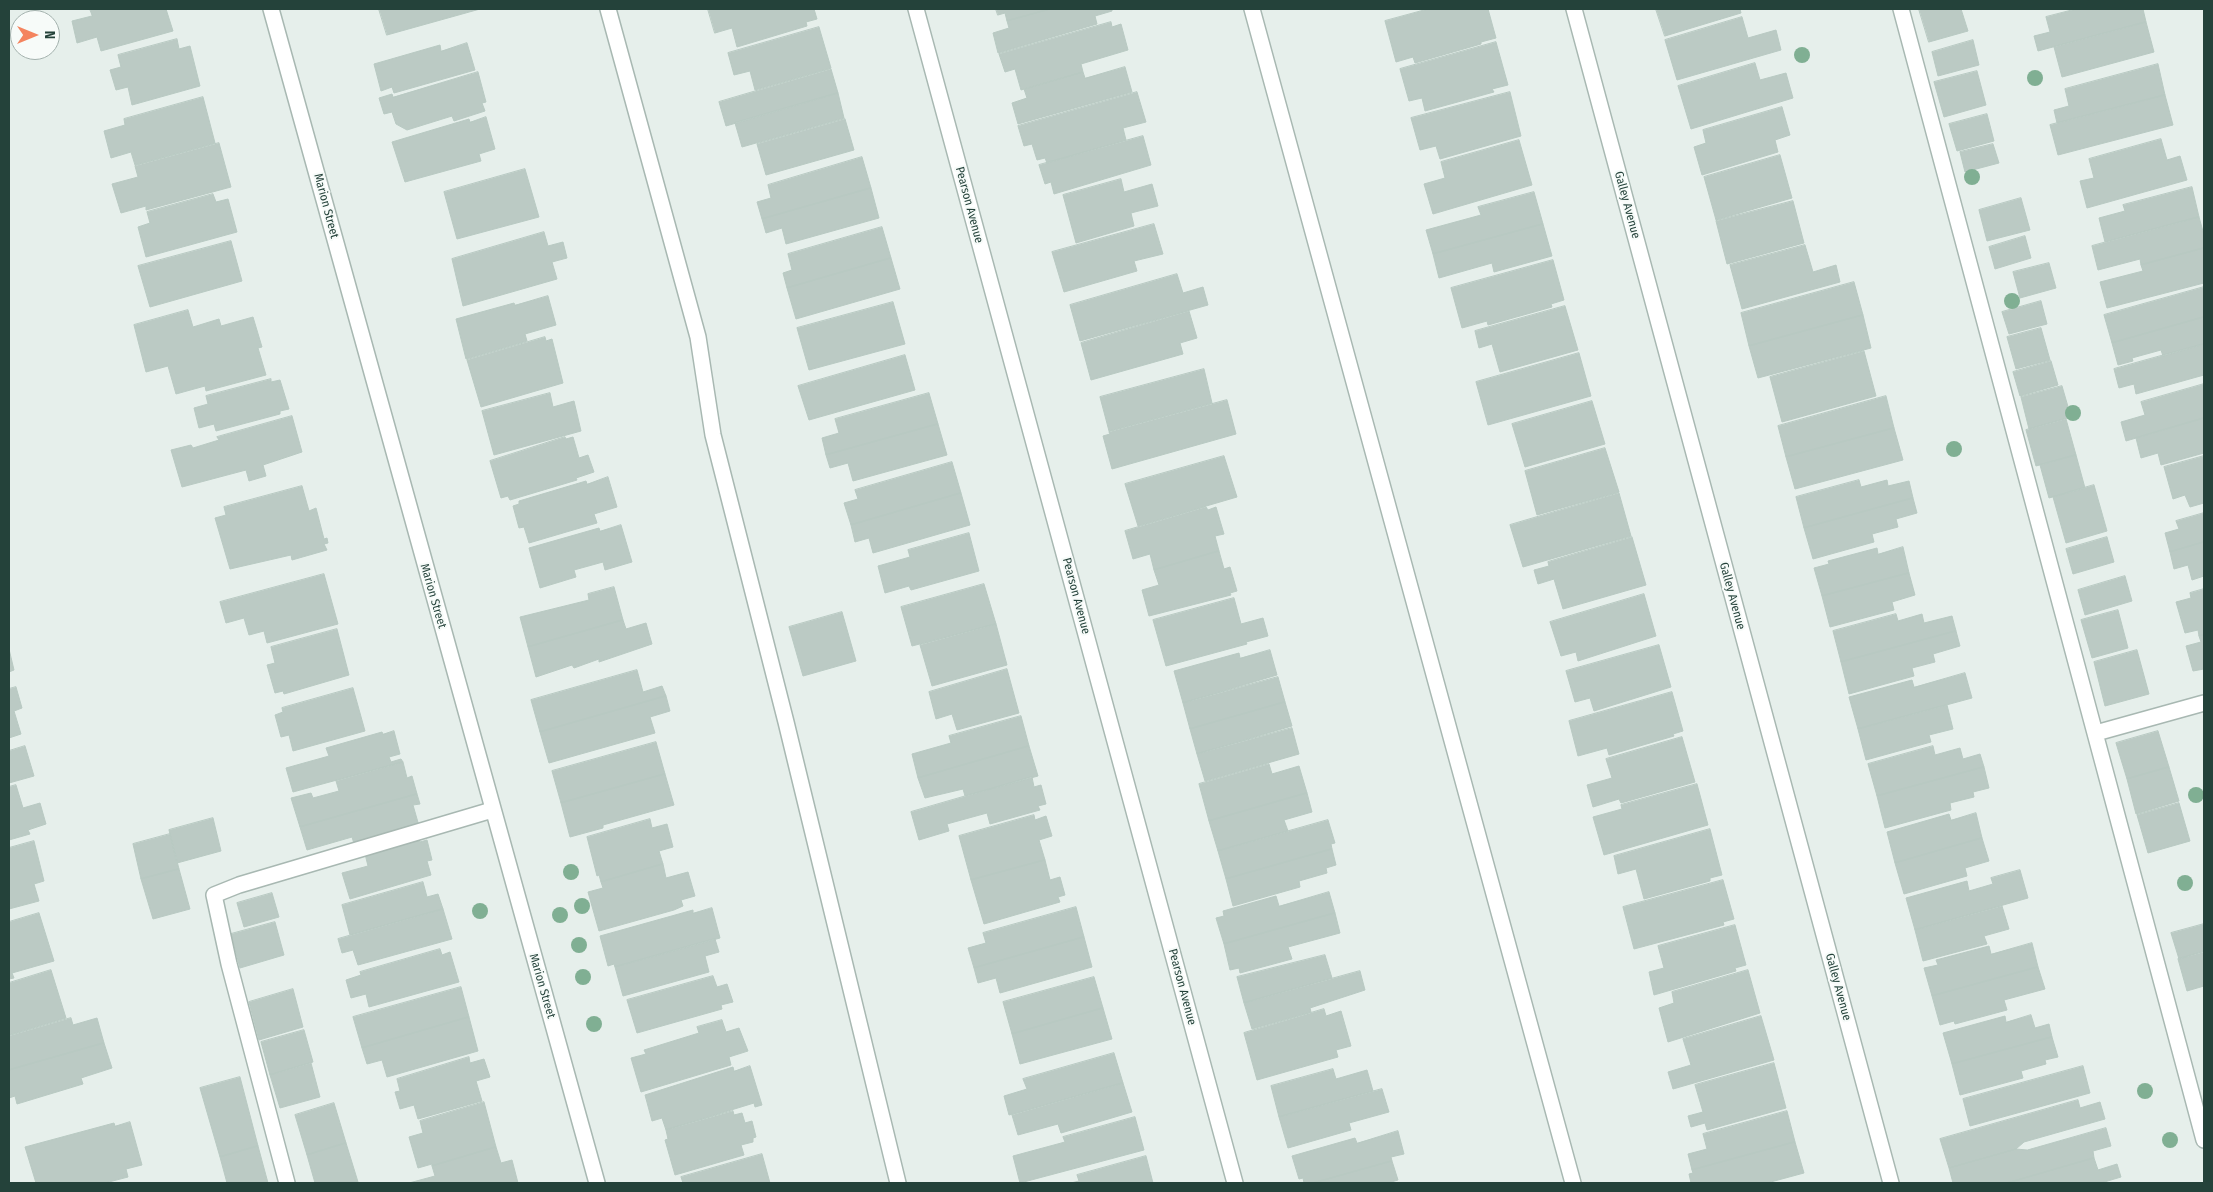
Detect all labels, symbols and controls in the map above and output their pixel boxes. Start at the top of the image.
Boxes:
north arrow [10,10,60,60]
text: N [41,31,58,39]
street label: Pearson Avenue [952,165,986,245]
street label: Galley Avenue [1611,170,1643,240]
street label: Marion Street [310,172,342,240]
street label: Pearson Avenue [1059,556,1093,636]
street label: Galley Avenue [1716,561,1748,631]
street label: Marion Street [417,562,449,630]
street label: Pearson Avenue [1165,947,1199,1027]
street label: Marion Street [526,952,558,1020]
street label: Galley Avenue [1822,952,1854,1022]

